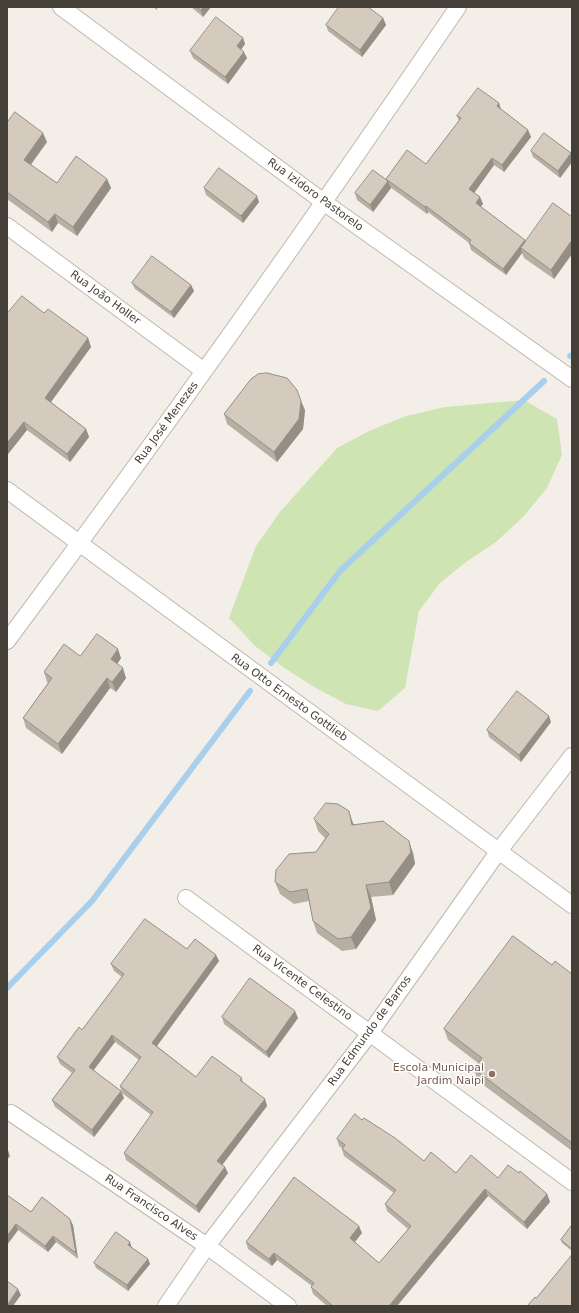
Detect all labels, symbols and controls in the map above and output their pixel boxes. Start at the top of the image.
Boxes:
street label: Rua Izidoro Pastorelo [265,156,365,234]
street label: Rua João Holler [67,268,143,328]
street label: Rua José Menezes [133,379,201,467]
street label: Rua Otto Ernesto Gottlieb [228,651,350,745]
street label: Rua Vicente Celestino [250,942,354,1024]
street label: Rua Edmundo de Barros [326,973,414,1089]
place label: Escola Municipal Jardim Naipi [393,1061,484,1087]
marker: Escola Municipal Jardim Naipi [487,1069,497,1079]
street label: Rua Francisco Alves [102,1172,200,1244]

